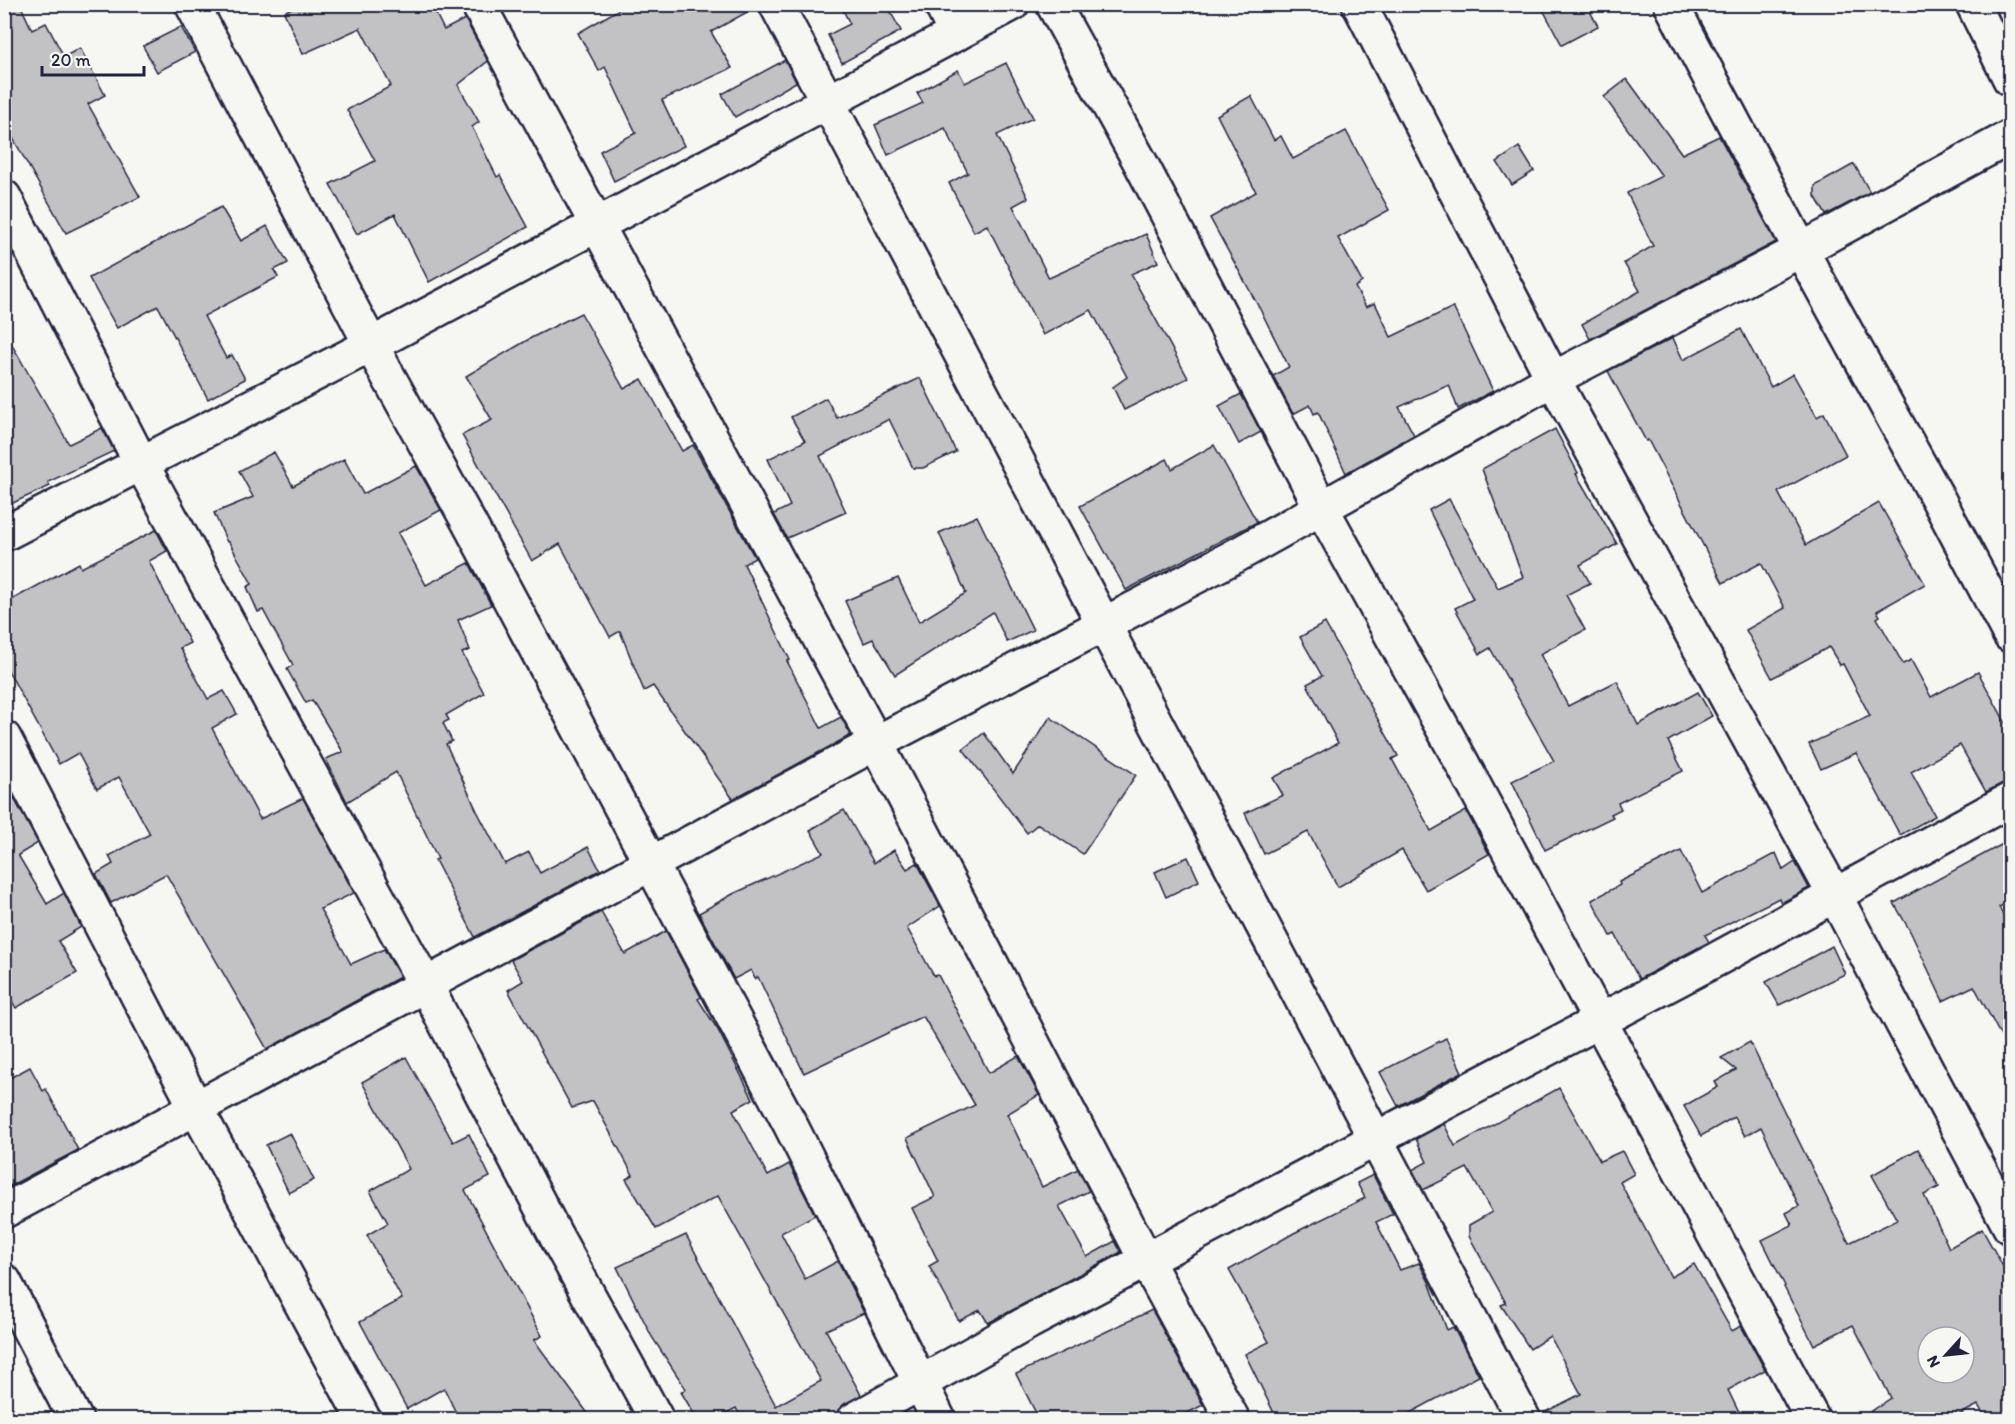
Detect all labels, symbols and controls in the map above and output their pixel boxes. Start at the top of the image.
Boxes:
scale bar [42,39,144,77]
text: 20 m [51,49,91,71]
north arrow [1916,1325,1976,1385]
text: N [1922,1352,1944,1371]

